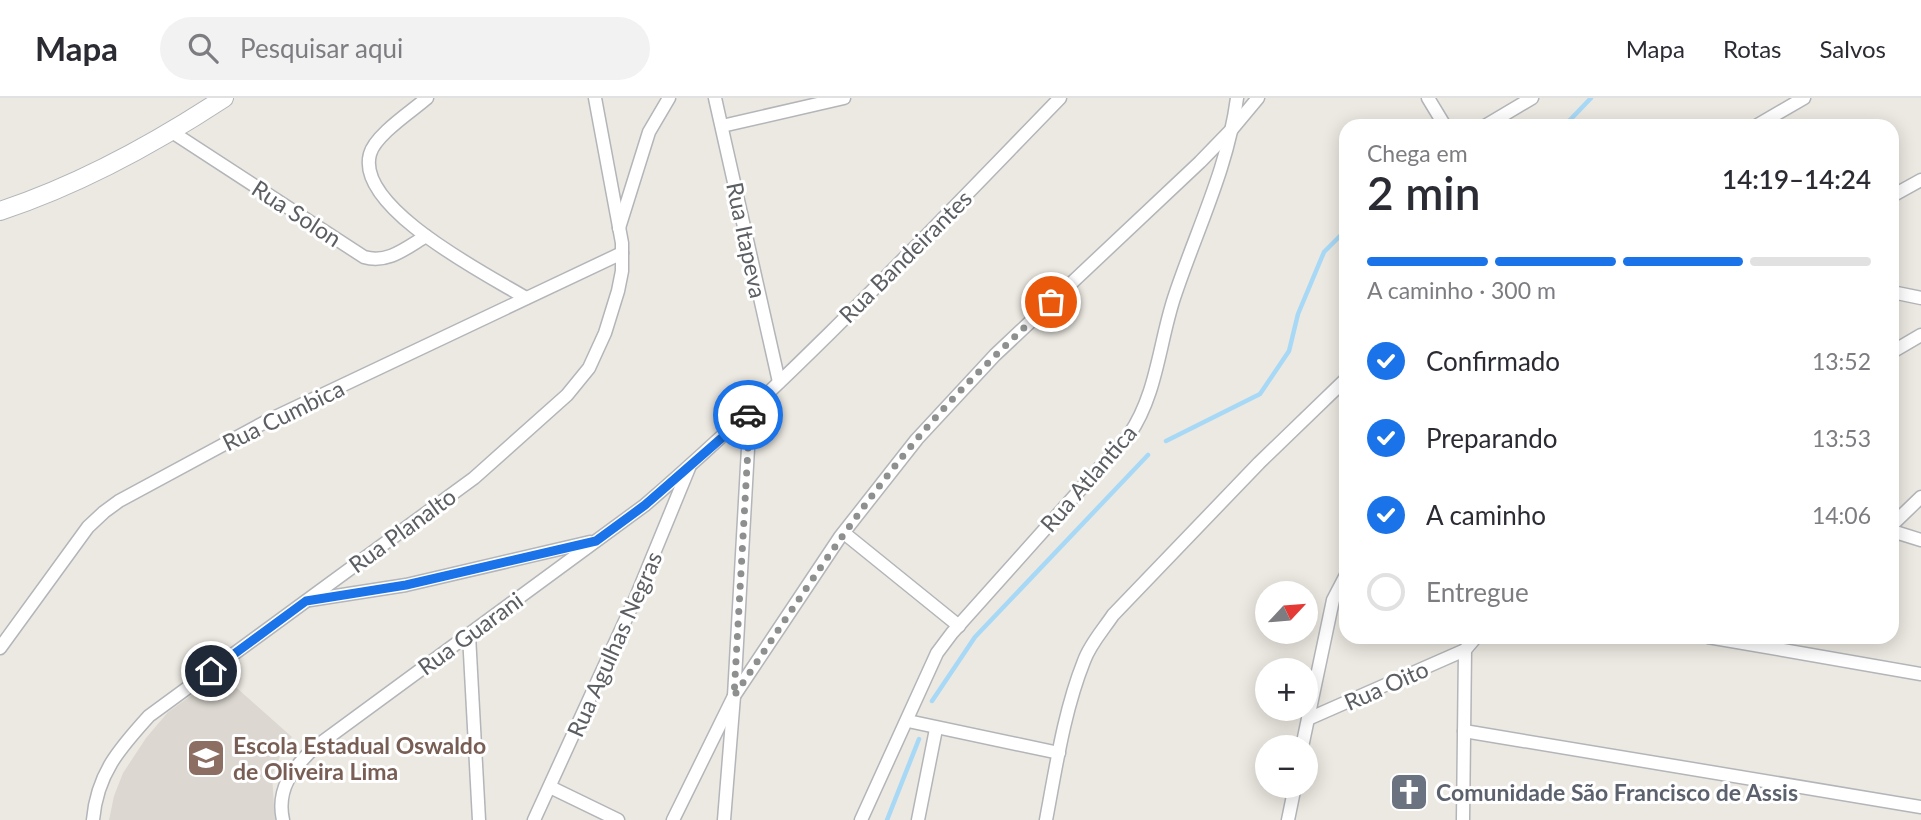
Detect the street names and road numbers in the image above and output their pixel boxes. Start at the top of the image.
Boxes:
street label: Rua Solon [247,174,347,252]
street label: Rua Itapeva [721,180,773,300]
street label: Rua Bandeirantes [833,184,977,328]
street label: Rua Cumbica [218,374,348,456]
street label: Rua Atlantica [1034,419,1142,537]
street label: Rua Planalto [343,482,461,578]
street label: Rua Agulhas Negras [561,547,667,741]
street label: Rua Guarani [412,586,528,680]
street label: Rua Oito [1340,654,1432,716]

